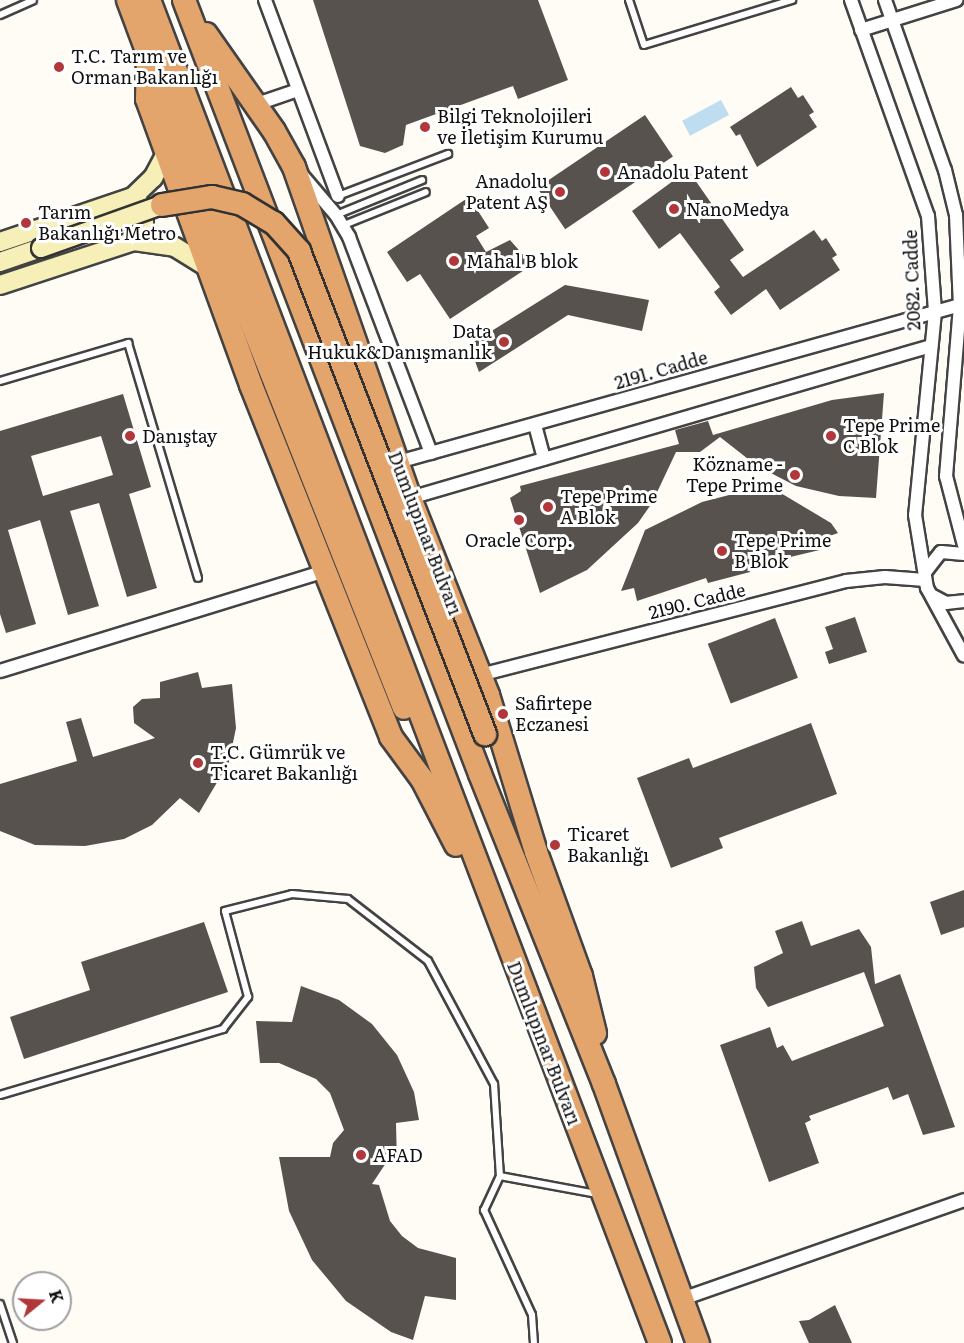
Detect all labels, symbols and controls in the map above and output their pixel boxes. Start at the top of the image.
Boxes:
place label: T.C. Tarım ve Orman Bakanlığı [71,46,218,88]
marker: T.C. Tarım ve Orman Bakanlığı [52,60,66,74]
place label: Bilgi Teknolojileri ve İletişim Kurumu [437,106,603,148]
marker: Bilgi Teknolojileri ve İletişim Kurumu [418,120,432,134]
place label: Anadolu Patent [617,161,748,183]
marker: Anadolu Patent [598,165,612,179]
place label: Anadolu Patent AŞ [465,171,548,213]
marker: Anadolu Patent AŞ [553,185,567,199]
place label: NanoMedya [686,198,789,220]
place label: Tarım Bakanlığı Metro [38,202,176,244]
marker: NanoMedya [667,202,681,216]
marker: Tarım Bakanlığı Metro [19,216,33,230]
street label: 2082. Cadde [899,229,925,331]
place label: Mahal B blok [466,250,578,272]
marker: Mahal B blok [447,254,461,268]
place label: Data Hukuk&Danışmanlık [307,321,492,364]
marker: Data Hukuk&Danışmanlık [497,335,511,349]
street label: 2191. Cadde [612,346,710,394]
place label: Tepe Prime C Blok [843,415,940,458]
place label: Danıştay [142,425,217,447]
marker: Danıştay [123,429,137,443]
marker: Tepe Prime C Blok [824,429,838,443]
street label: Dumlupınar Bulvarı [384,448,466,618]
place label: Közname - Tepe Prime [686,454,783,496]
marker: Közname - Tepe Prime [788,468,802,482]
place label: Tepe Prime A Blok [560,486,657,528]
marker: Tepe Prime A Blok [541,500,555,514]
marker: Oracle Corp. [512,513,526,527]
place label: Oracle Corp. [465,529,573,551]
place label: Tepe Prime B Blok [734,530,831,572]
marker: Tepe Prime B Blok [715,544,729,558]
street label: 2190. Cadde [646,579,748,623]
place label: Safirtepe Eczanesi [515,693,592,736]
marker: Safirtepe Eczanesi [496,707,510,721]
place label: T.C. Gümrük ve Ticaret Bakanlığı [210,742,358,784]
marker: T.C. Gümrük ve Ticaret Bakanlığı [191,756,205,770]
place label: Ticaret Bakanlığı [567,824,649,866]
marker: Ticaret Bakanlığı [548,838,562,852]
street label: Dumlupınar Bulvarı [503,958,585,1128]
place label: AFAD [373,1144,423,1166]
marker: AFAD [354,1148,368,1162]
north arrow [12,1271,72,1331]
text: K [44,1286,71,1306]

